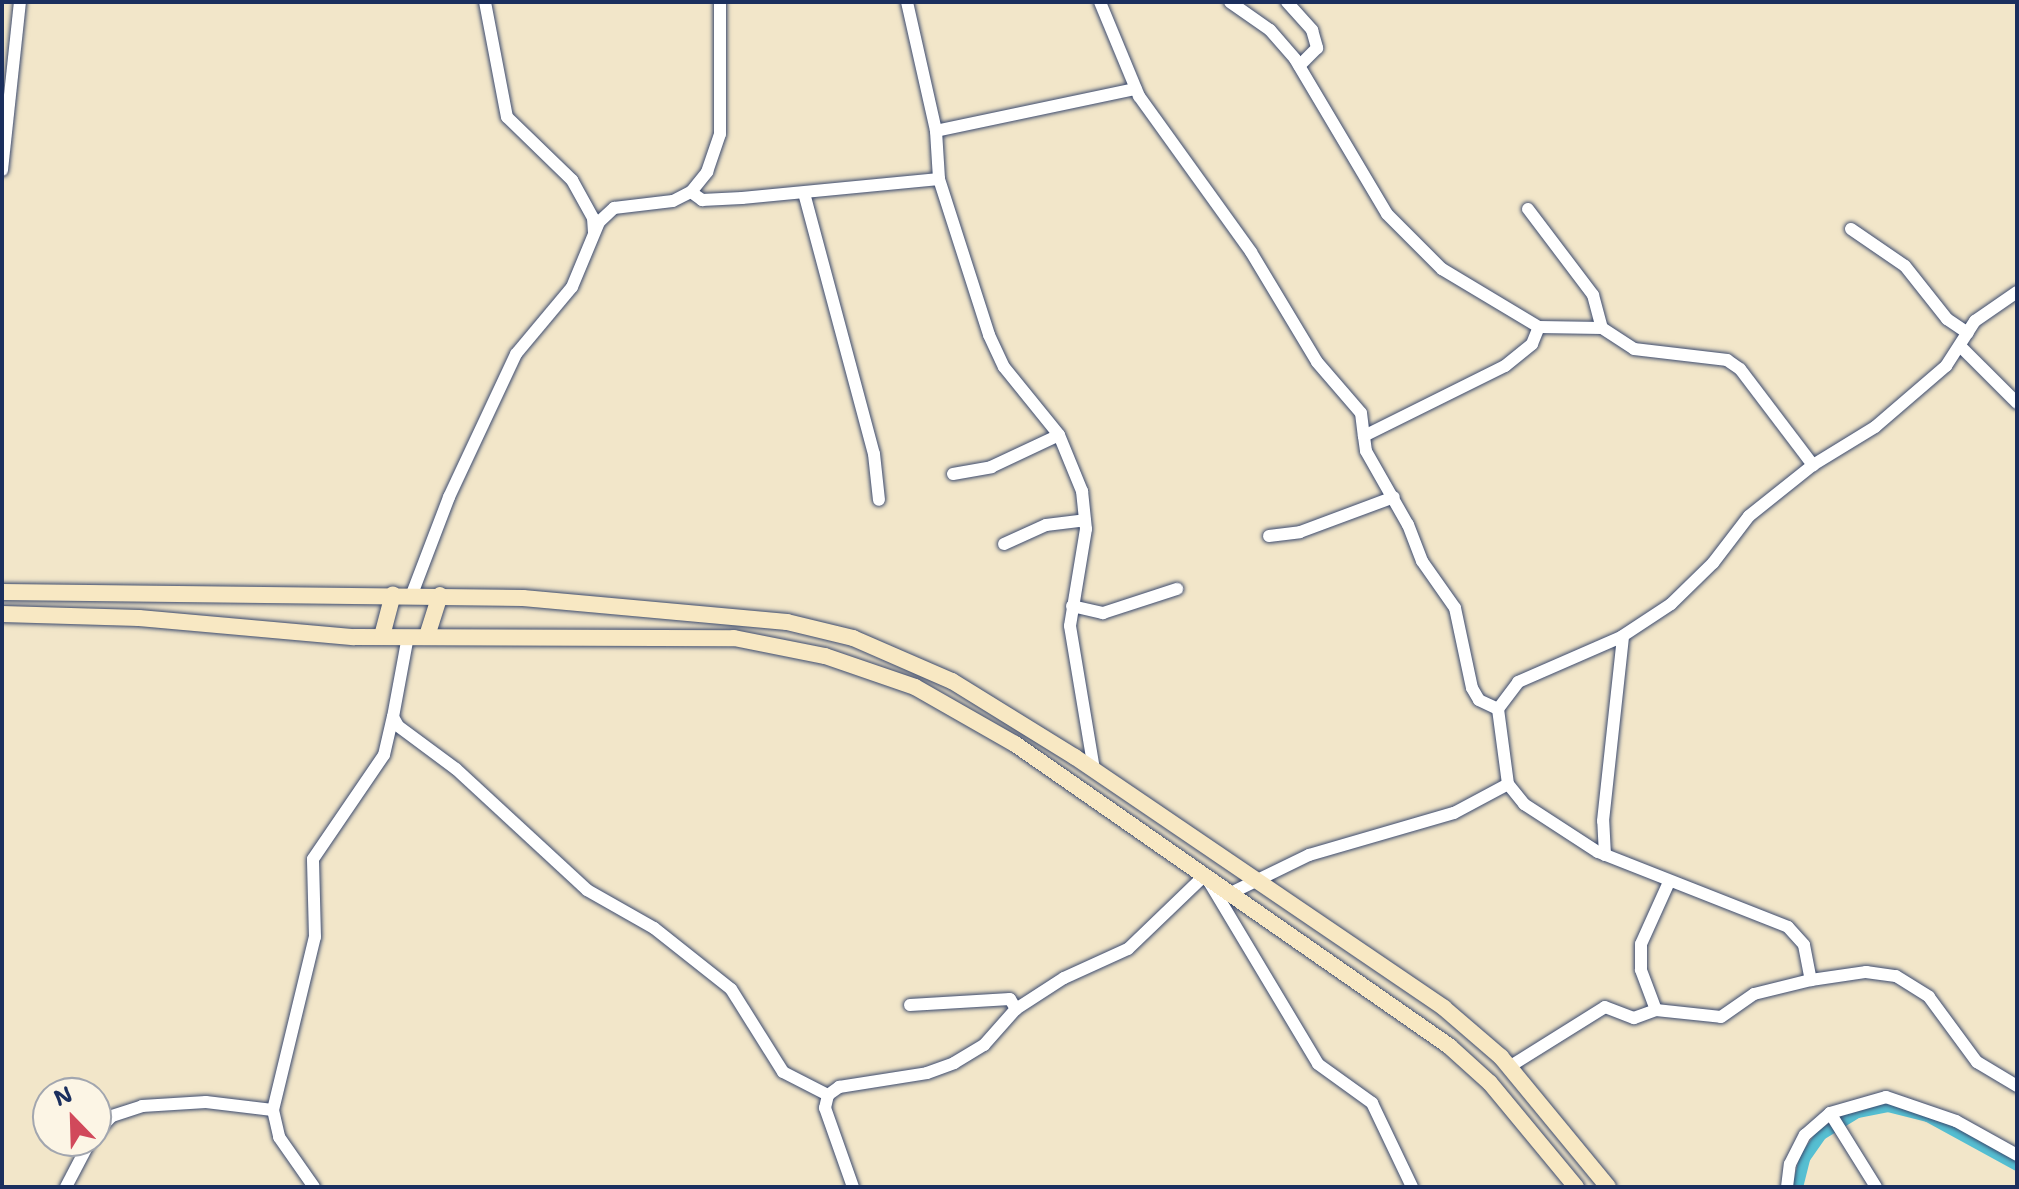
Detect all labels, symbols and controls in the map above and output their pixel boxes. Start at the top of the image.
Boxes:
north arrow [32,1077,112,1157]
text: N [50,1080,77,1113]

